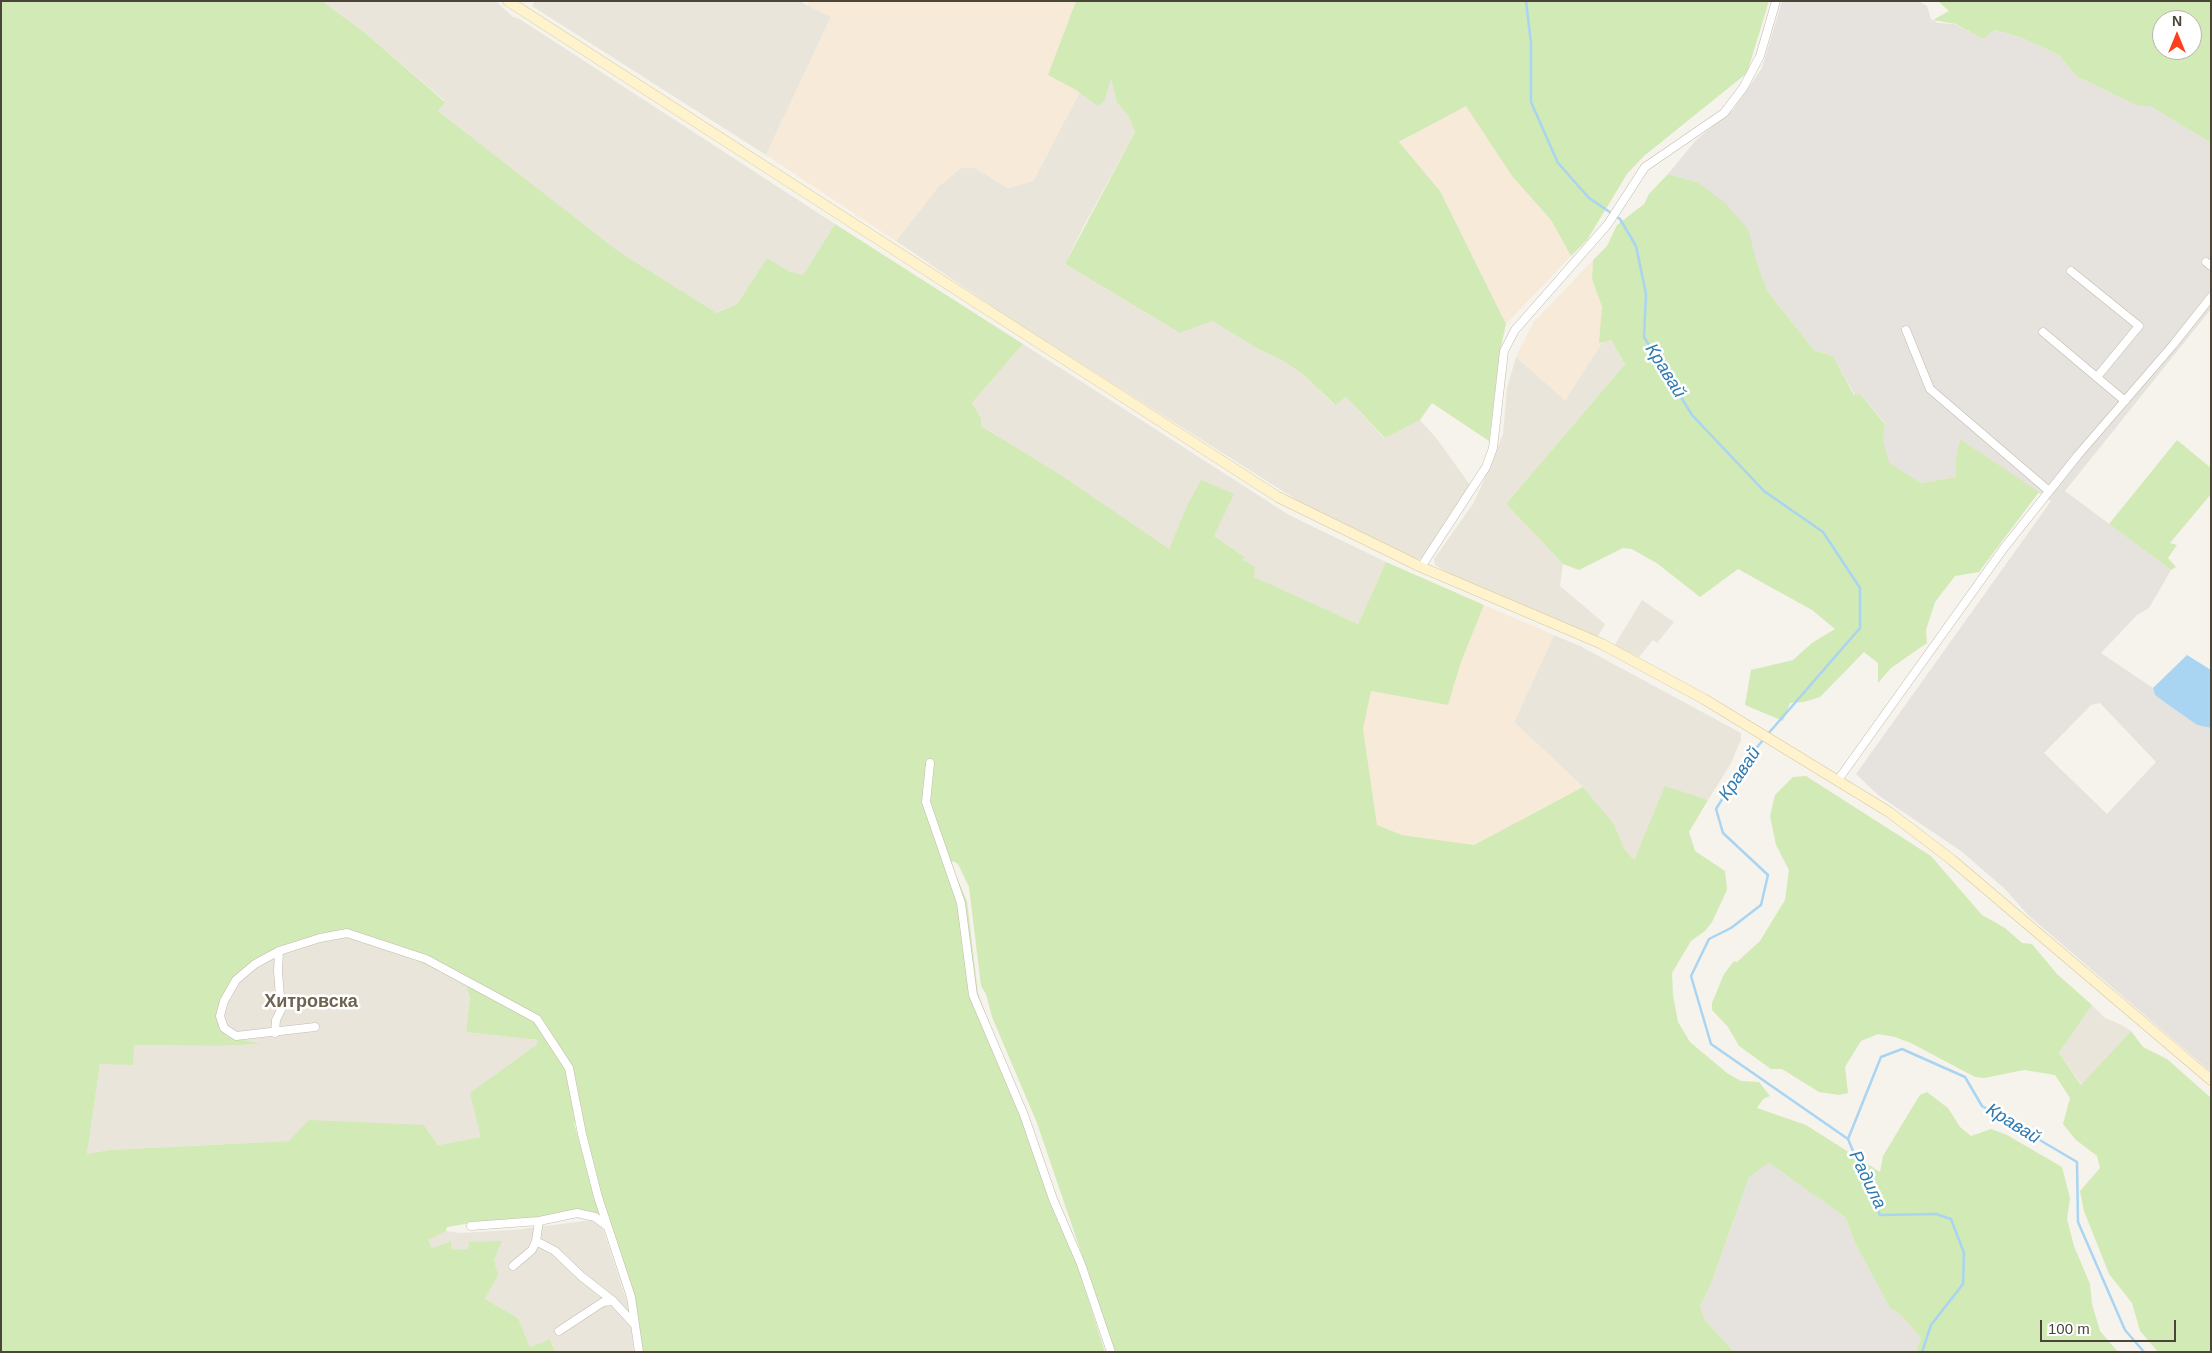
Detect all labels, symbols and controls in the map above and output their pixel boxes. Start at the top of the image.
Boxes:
north arrow [2152,10,2202,60]
text: N [2172,13,2182,29]
water label: Кравай [1640,340,1690,402]
water label: Кравай [1714,743,1766,805]
district label: Хитровска [264,991,358,1013]
water label: Кравай [1982,1099,2044,1149]
water label: Радила [1844,1147,1890,1213]
scale bar [2042,1310,2178,1342]
text: 100 m [2048,1320,2090,1337]

